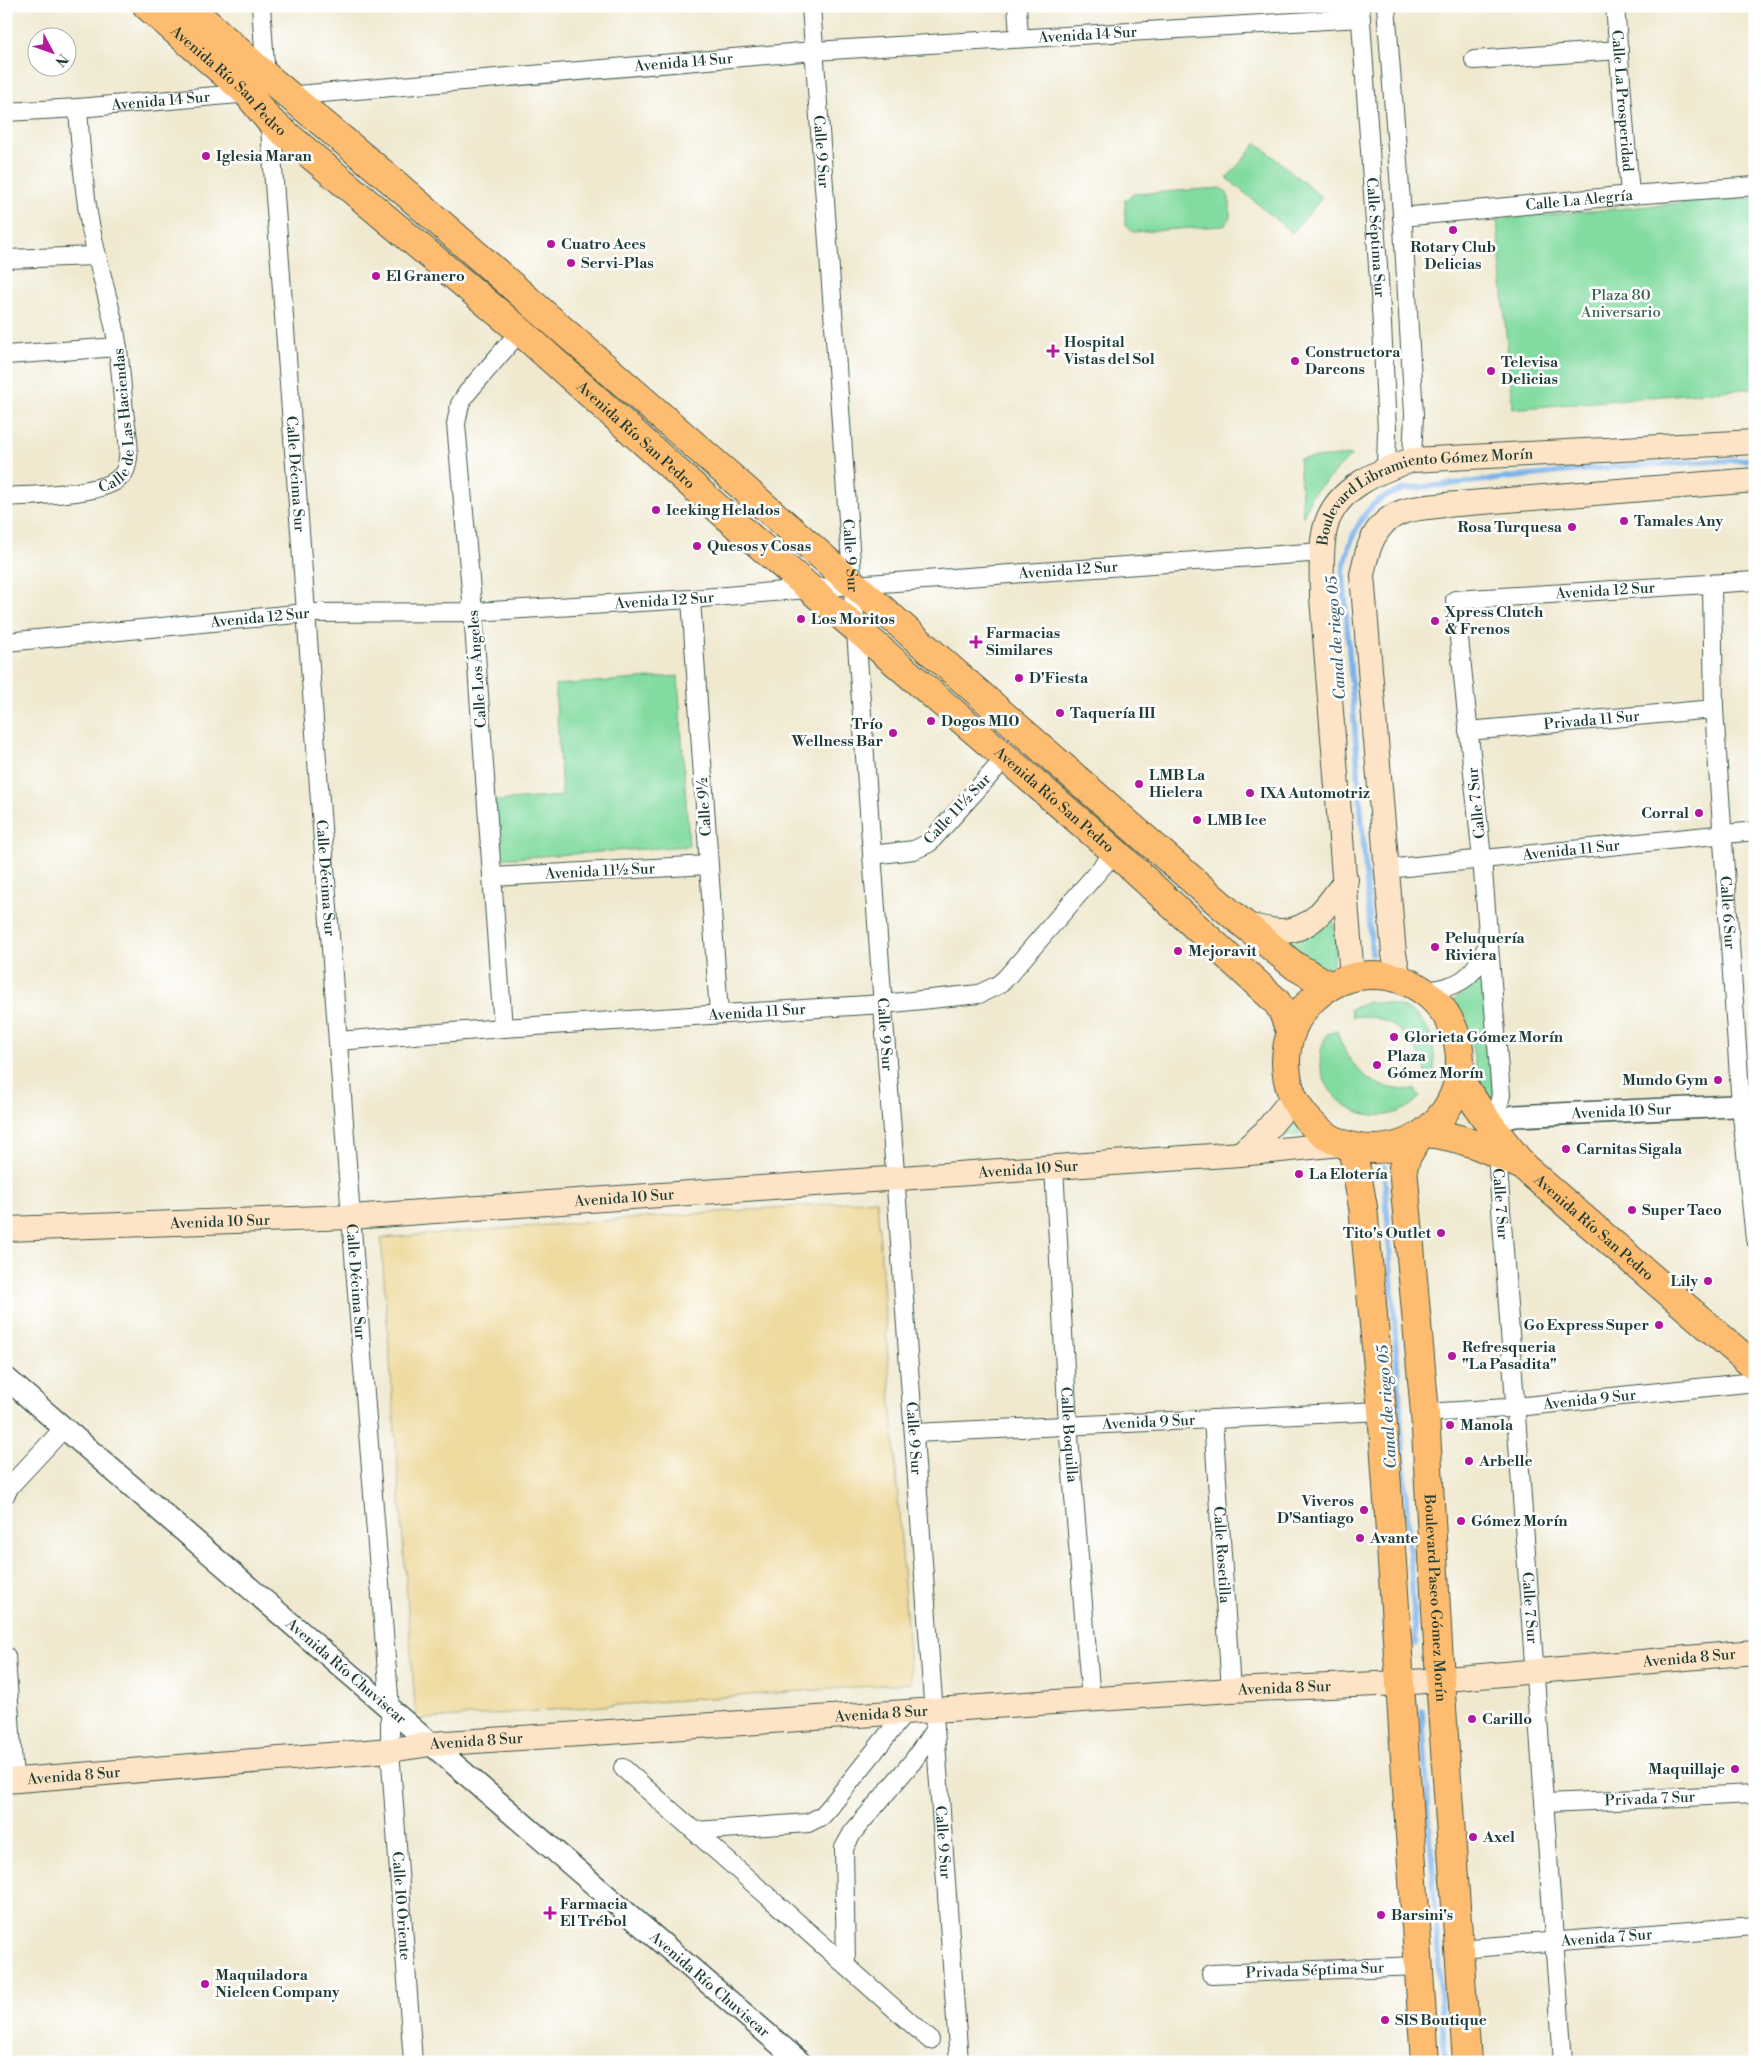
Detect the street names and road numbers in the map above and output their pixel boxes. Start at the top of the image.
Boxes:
street label: Avenida Río San Pedro [166,21,290,141]
street label: Avenida 14 Sur [1037,22,1138,48]
street label: Calle La Prosperidad [1607,29,1637,173]
street label: Avenida 14 Sur [632,49,734,76]
street label: Avenida 14 Sur [109,87,211,115]
street label: Calle 9 Sur [809,114,833,189]
street label: Calle Séptima Sur [1362,177,1389,299]
street label: Calle La Alegría [1525,186,1634,215]
street label: Calle de Las Haciendas [96,347,139,497]
street label: Avenida Río San Pedro [572,377,699,493]
street label: Calle Décima Sur [281,415,309,533]
street label: Boulevard Libramiento Gómez Morín [1313,445,1534,548]
street label: Calle 9 Sur [838,518,862,593]
street label: Avenida 12 Sur [1017,557,1119,583]
street label: Avenida 12 Sur [1554,578,1656,604]
street label: Avenida 12 Sur [613,588,715,614]
street label: Avenida 12 Sur [208,604,310,632]
street label: Calle Los Ángeles [463,609,491,729]
street label: Privada 11 Sur [1543,707,1641,734]
street label: Avenida Río San Pedro [989,742,1118,857]
street label: Calle 7 Sur [1463,766,1490,840]
street label: Calle 11½ Sur [920,770,995,849]
street label: Calle 9½ [693,777,716,837]
street label: Calle Décima Sur [311,819,339,937]
street label: Avenida 11 Sur [1521,836,1621,865]
street label: Avenida 11½ Sur [544,859,656,884]
street label: Calle 6 Sur [1715,875,1739,950]
street label: Calle 9 Sur [872,997,897,1072]
street label: Avenida 11 Sur [707,1000,807,1025]
street label: Avenida 10 Sur [1570,1100,1672,1123]
street label: Avenida 10 Sur [976,1156,1079,1183]
street label: Calle 7 Sur [1488,1167,1512,1241]
street label: Avenida Río San Pedro [1529,1170,1658,1285]
street label: Avenida 10 Sur [572,1185,675,1211]
street label: Avenida 10 Sur [168,1211,271,1233]
street label: Calle Décima Sur [342,1223,370,1341]
street label: Avenida 9 Sur [1541,1385,1637,1414]
street label: Calle Boquilla [1056,1386,1082,1484]
street label: Calle 9 Sur [901,1401,926,1476]
street label: Avenida 9 Sur [1101,1411,1196,1434]
street label: Boulevard Paseo Gómez Morín [1420,1493,1451,1703]
street label: Calle Rosetilla [1209,1506,1234,1604]
street label: Calle 7 Sur [1517,1571,1542,1645]
street label: Avenida Río Chuviscar [281,1614,410,1729]
street label: Avenida 8 Sur [1641,1645,1737,1672]
street label: Avenida 8 Sur [1236,1677,1332,1700]
street label: Avenida 8 Sur [833,1701,929,1727]
street label: Avenida 8 Sur [428,1729,524,1754]
street label: Avenida 8 Sur [25,1763,122,1789]
street label: Privada 7 Sur [1604,1788,1696,1810]
street label: Calle 9 Sur [931,1805,955,1880]
street label: Calle 10 Oriente [388,1851,414,1961]
street label: Avenida 7 Sur [1559,1925,1654,1951]
street label: Avenida Río Chuviscar [645,1927,774,2042]
street label: Privada Séptima Sur [1245,1958,1385,1983]

